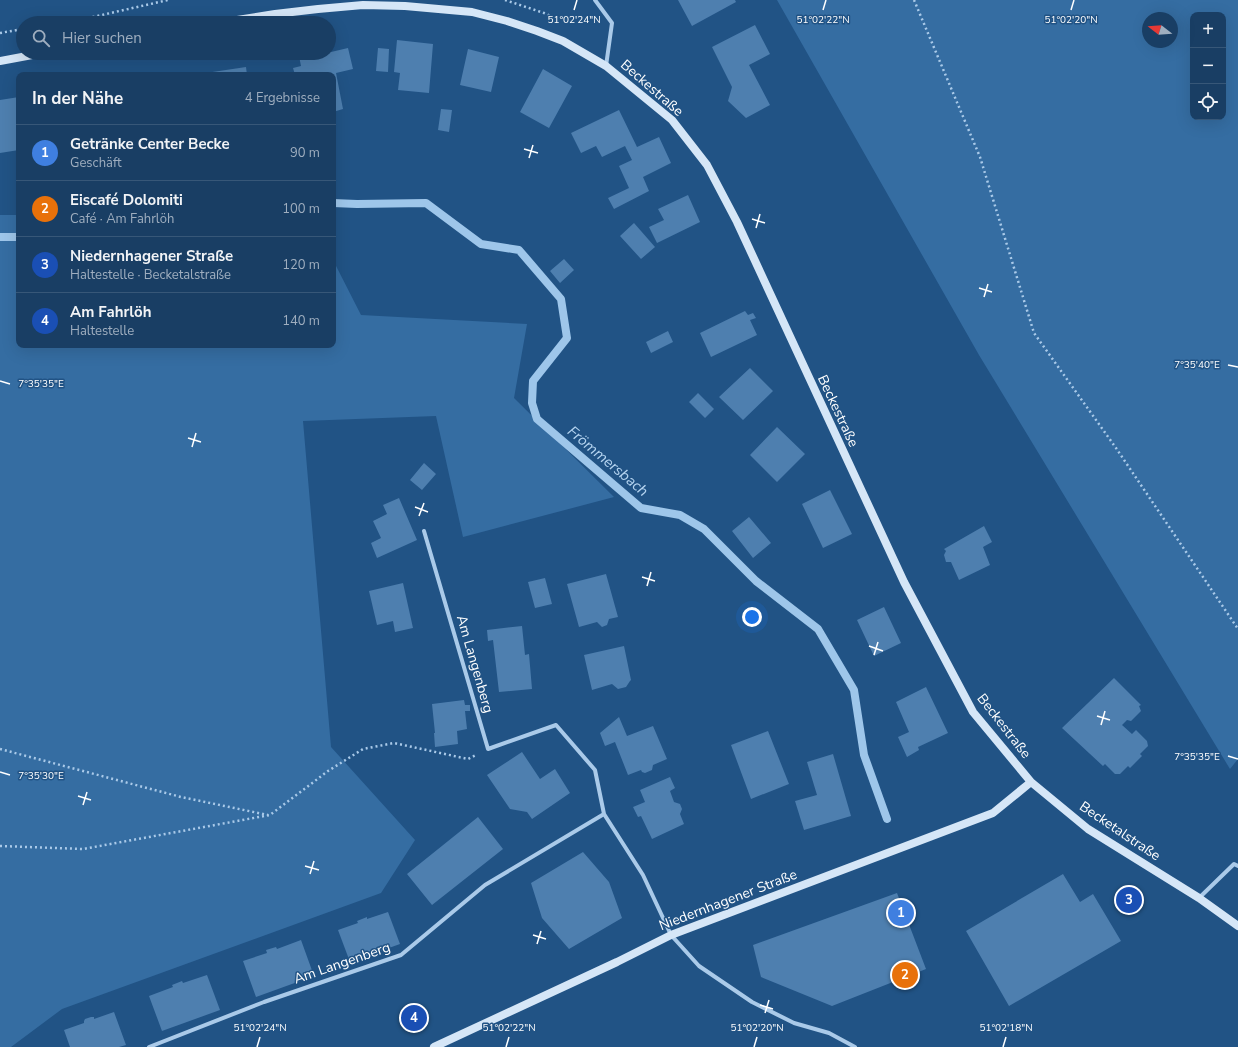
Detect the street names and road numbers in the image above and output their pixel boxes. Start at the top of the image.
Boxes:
street label: Beckestraße [616,55,688,121]
street label: Beckestraße [813,372,863,450]
street label: Am Langenberg [452,613,498,715]
street label: Beckestraße [973,690,1035,762]
street label: Becketalstraße [1076,797,1164,865]
street label: Niedernhagener Straße [656,865,800,935]
street label: Am Langenberg [291,938,393,988]

